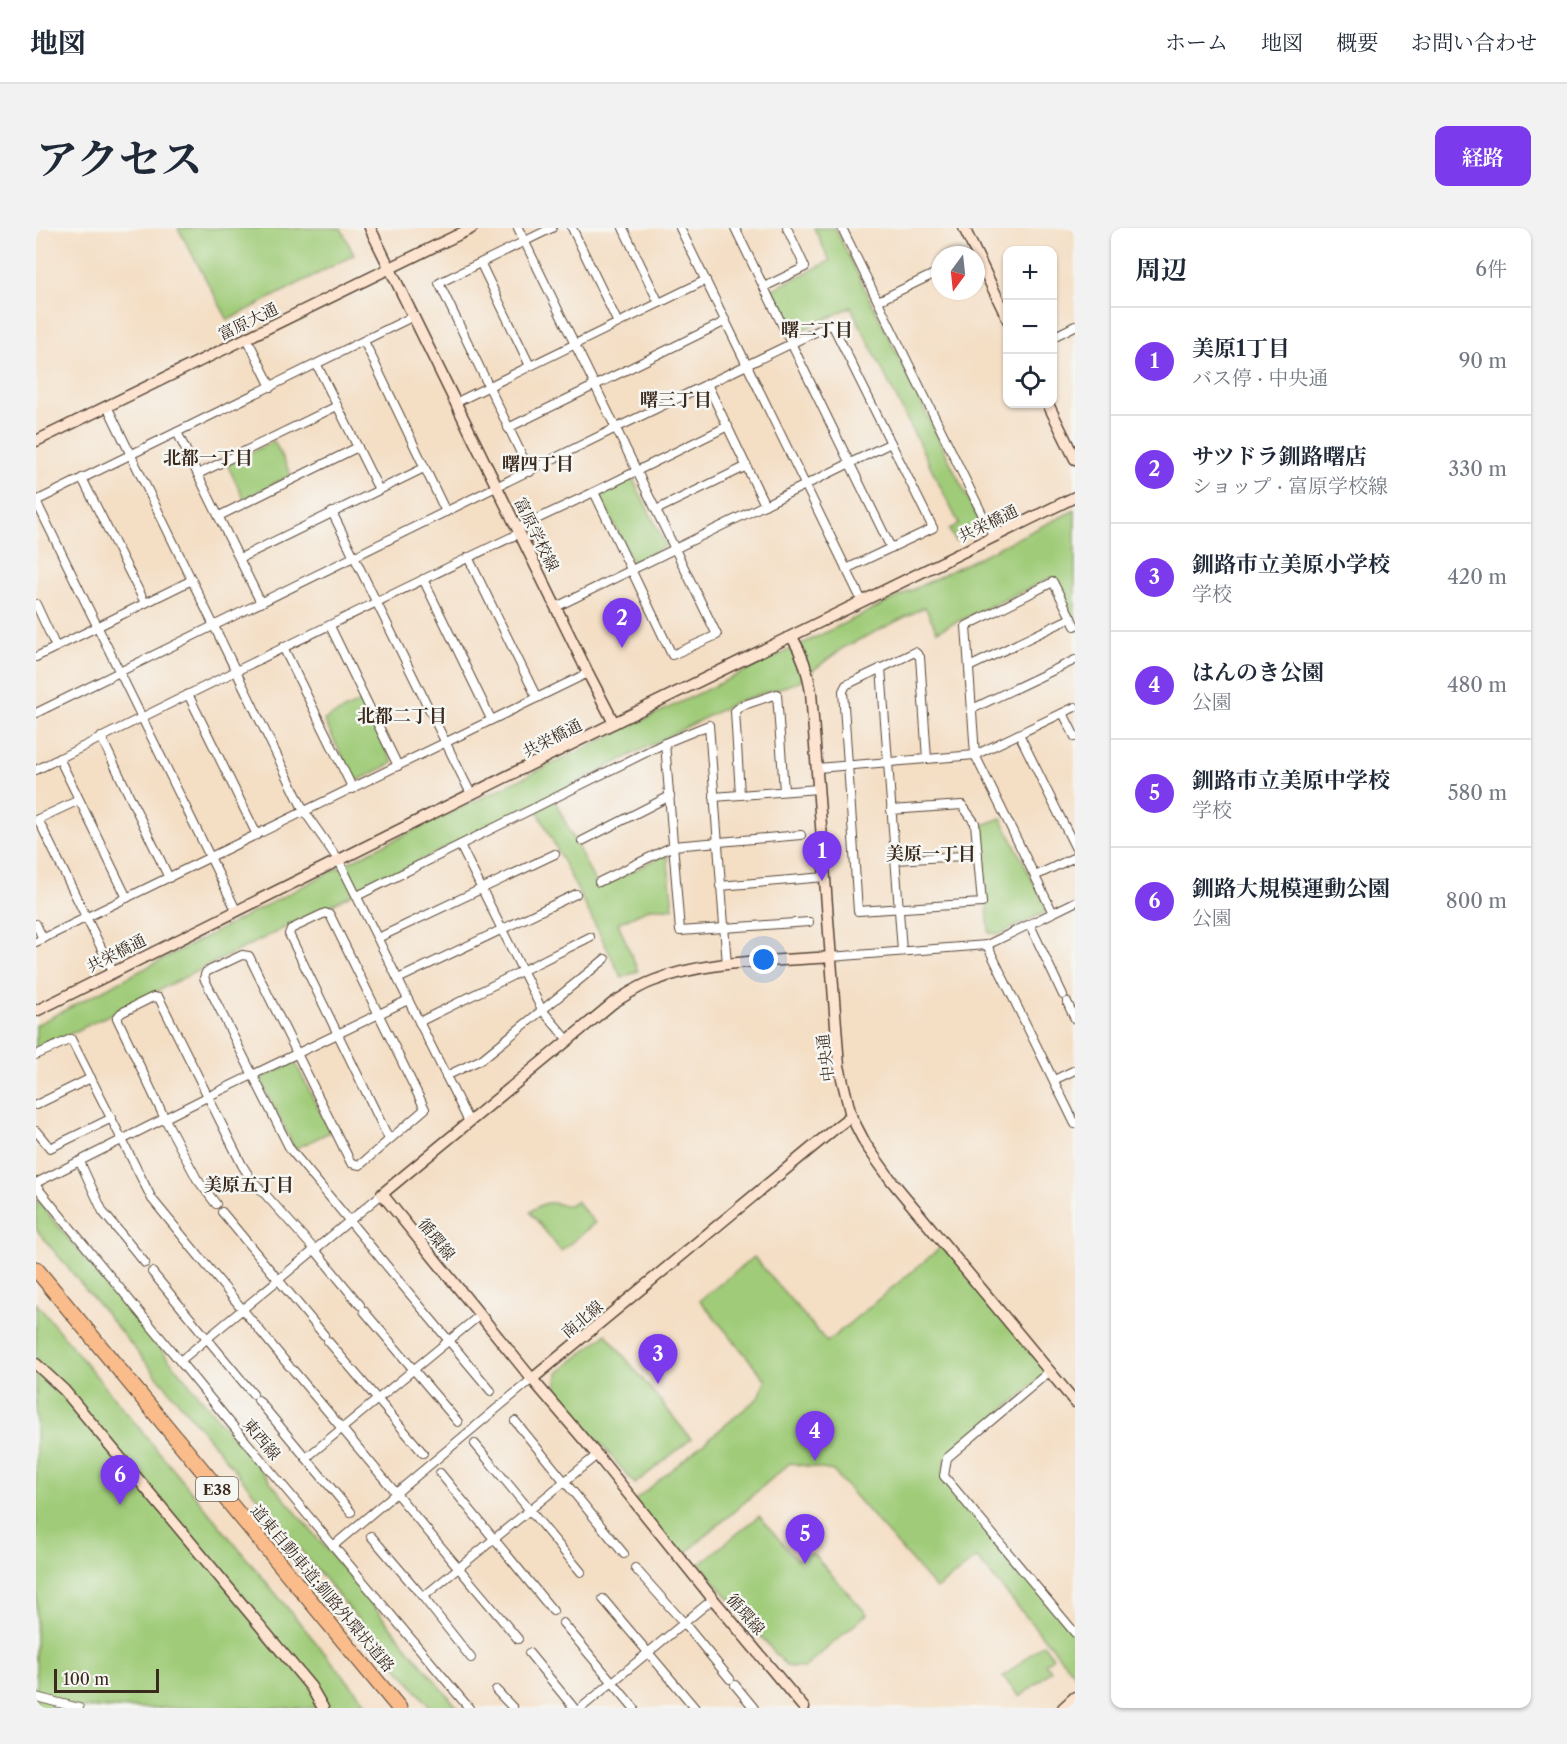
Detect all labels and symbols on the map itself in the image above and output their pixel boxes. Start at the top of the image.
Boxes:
north arrow [931,246,985,300]
street label: 富原大通 [215,298,281,344]
district label: 曙二丁目 [781,319,853,341]
district label: 曙三丁目 [640,389,712,411]
district label: 北都一丁目 [163,447,253,469]
district label: 曙四丁目 [502,453,574,475]
street label: 富原学校線 [510,494,564,574]
street label: 共栄橋通 [955,500,1021,546]
pin: 2 [602,598,642,648]
district label: 北都二丁目 [357,705,447,727]
street label: 共栄橋通 [519,715,585,761]
pin: 1 [802,832,842,881]
district label: 美原一丁目 [886,843,976,865]
street label: 共栄橋通 [83,930,149,976]
your location [749,945,778,974]
street label: 中央通 [812,1033,838,1083]
district label: 美原五丁目 [204,1174,294,1196]
street label: 循環線 [414,1214,460,1264]
street label: 南北線 [557,1296,607,1342]
pin: 3 [638,1334,678,1384]
pin: 4 [796,1412,834,1461]
street label: 東西線 [239,1414,285,1464]
pin: 6 [100,1456,140,1505]
road number: E38 [196,1477,238,1501]
street label: 道東自動車道;釧路外環状道路 [247,1500,399,1676]
pin: 5 [786,1514,824,1564]
street label: 循環線 [723,1589,769,1639]
scale bar [54,1666,159,1694]

